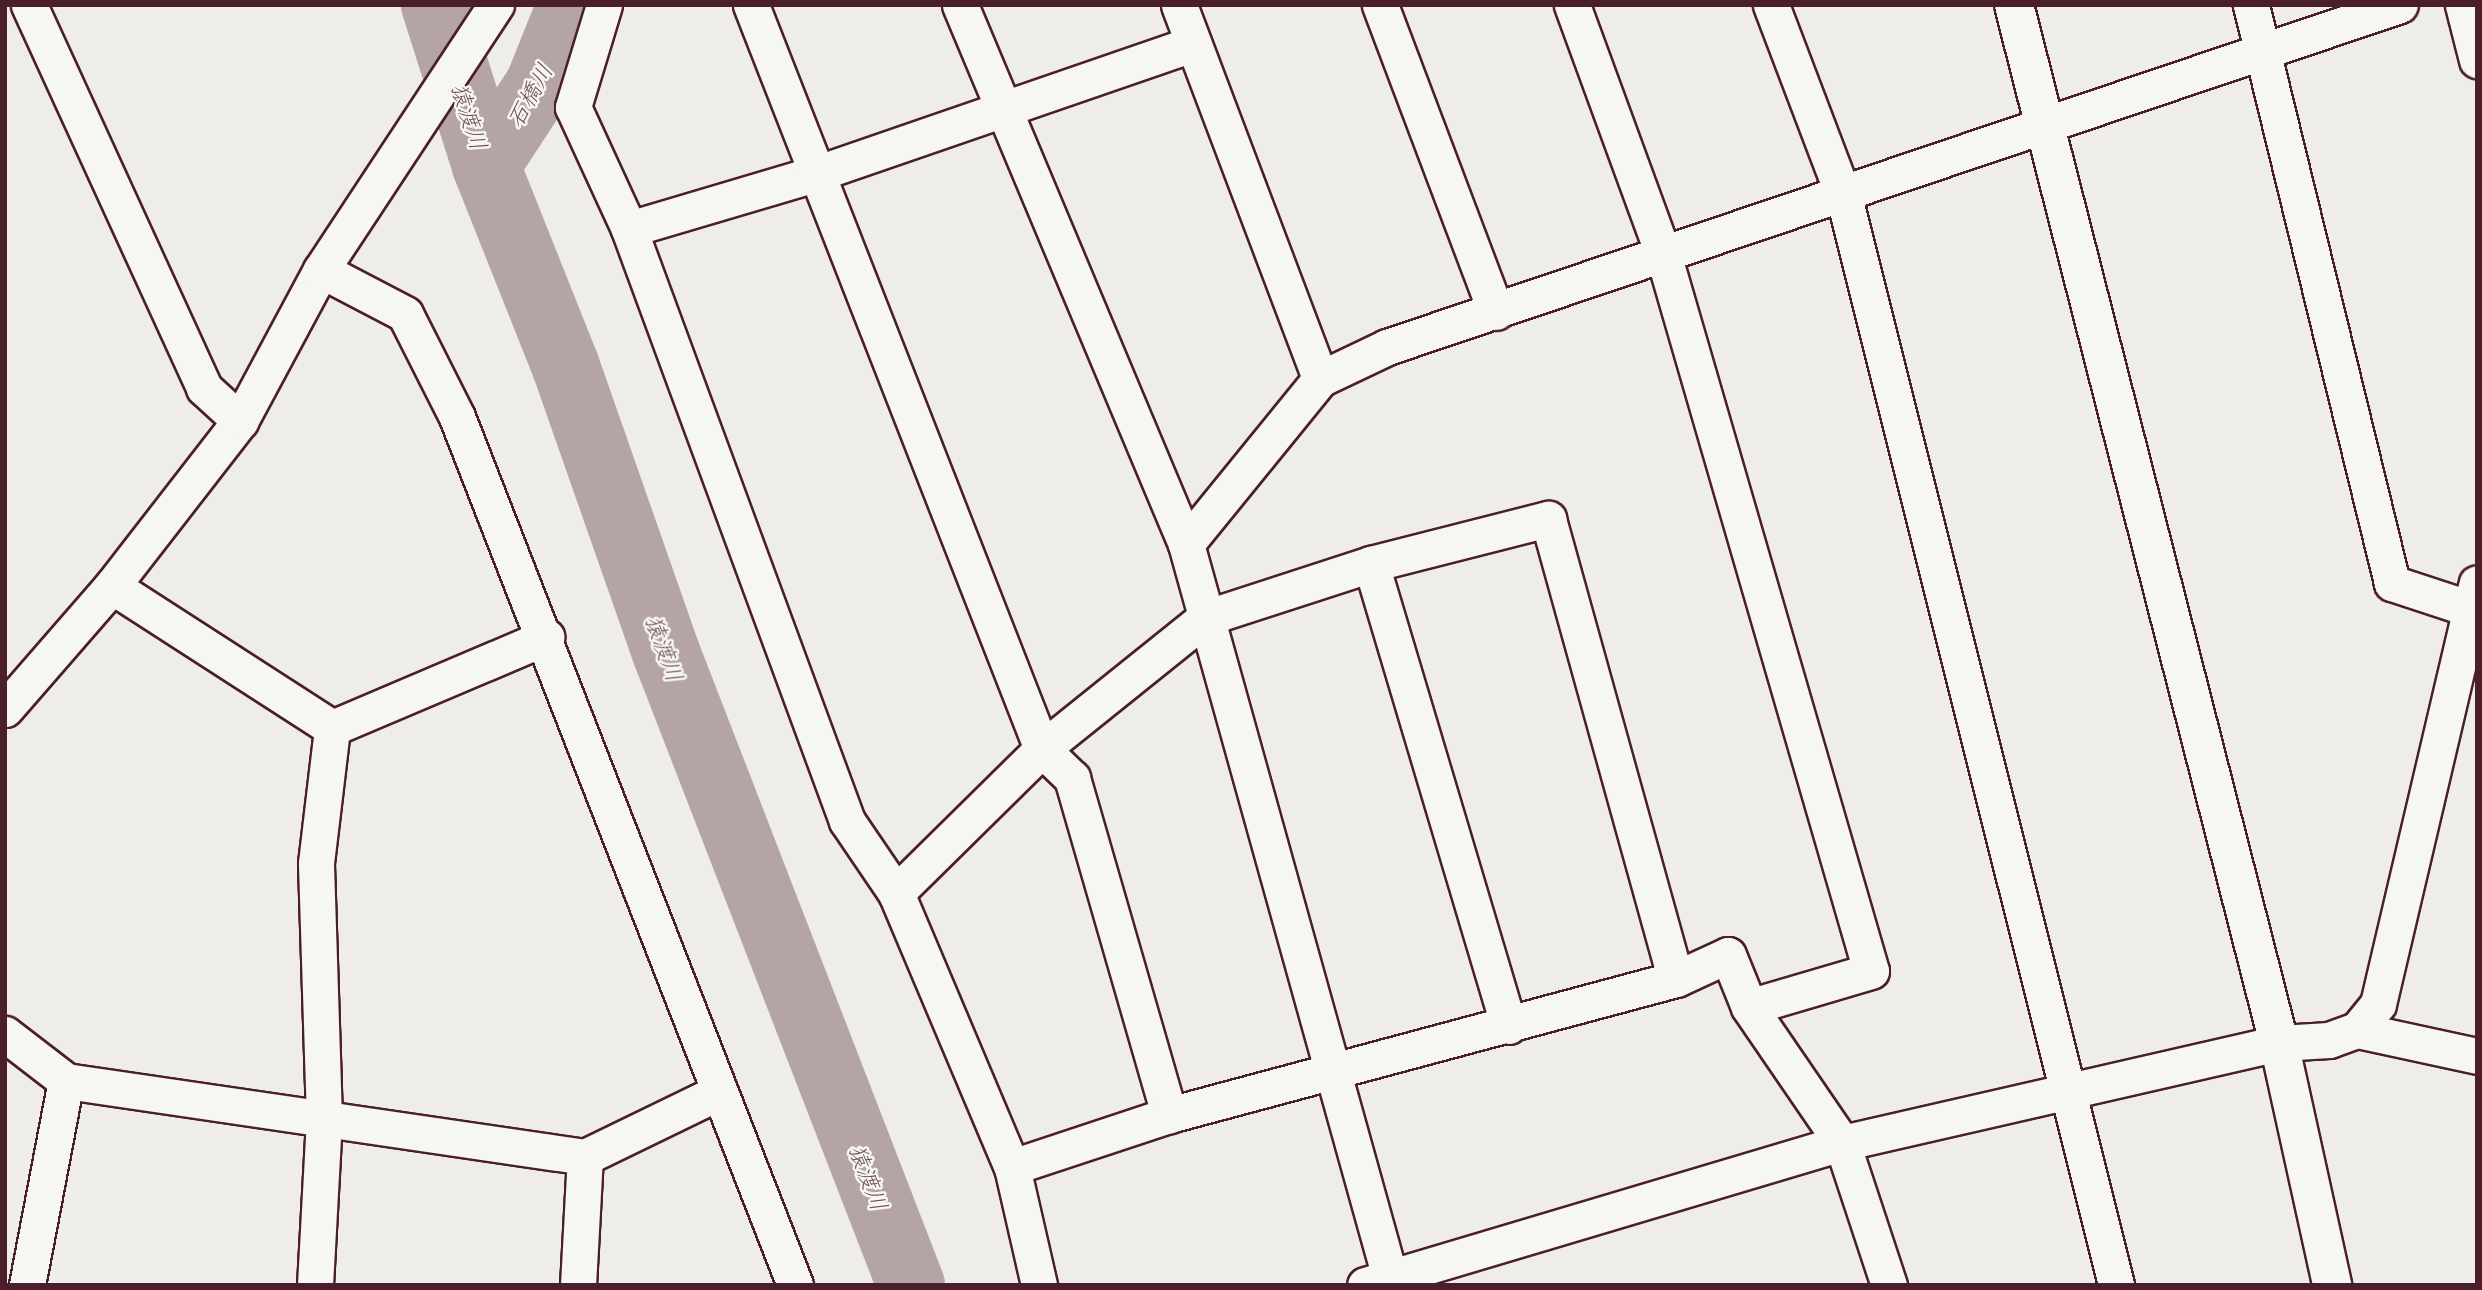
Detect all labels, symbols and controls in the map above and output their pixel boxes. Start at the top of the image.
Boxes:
water label: 石橋川 [500,58,558,132]
water label: 猿渡川 [446,79,494,153]
water label: 猿渡川 [640,611,690,685]
water label: 猿渡川 [844,1140,894,1214]

